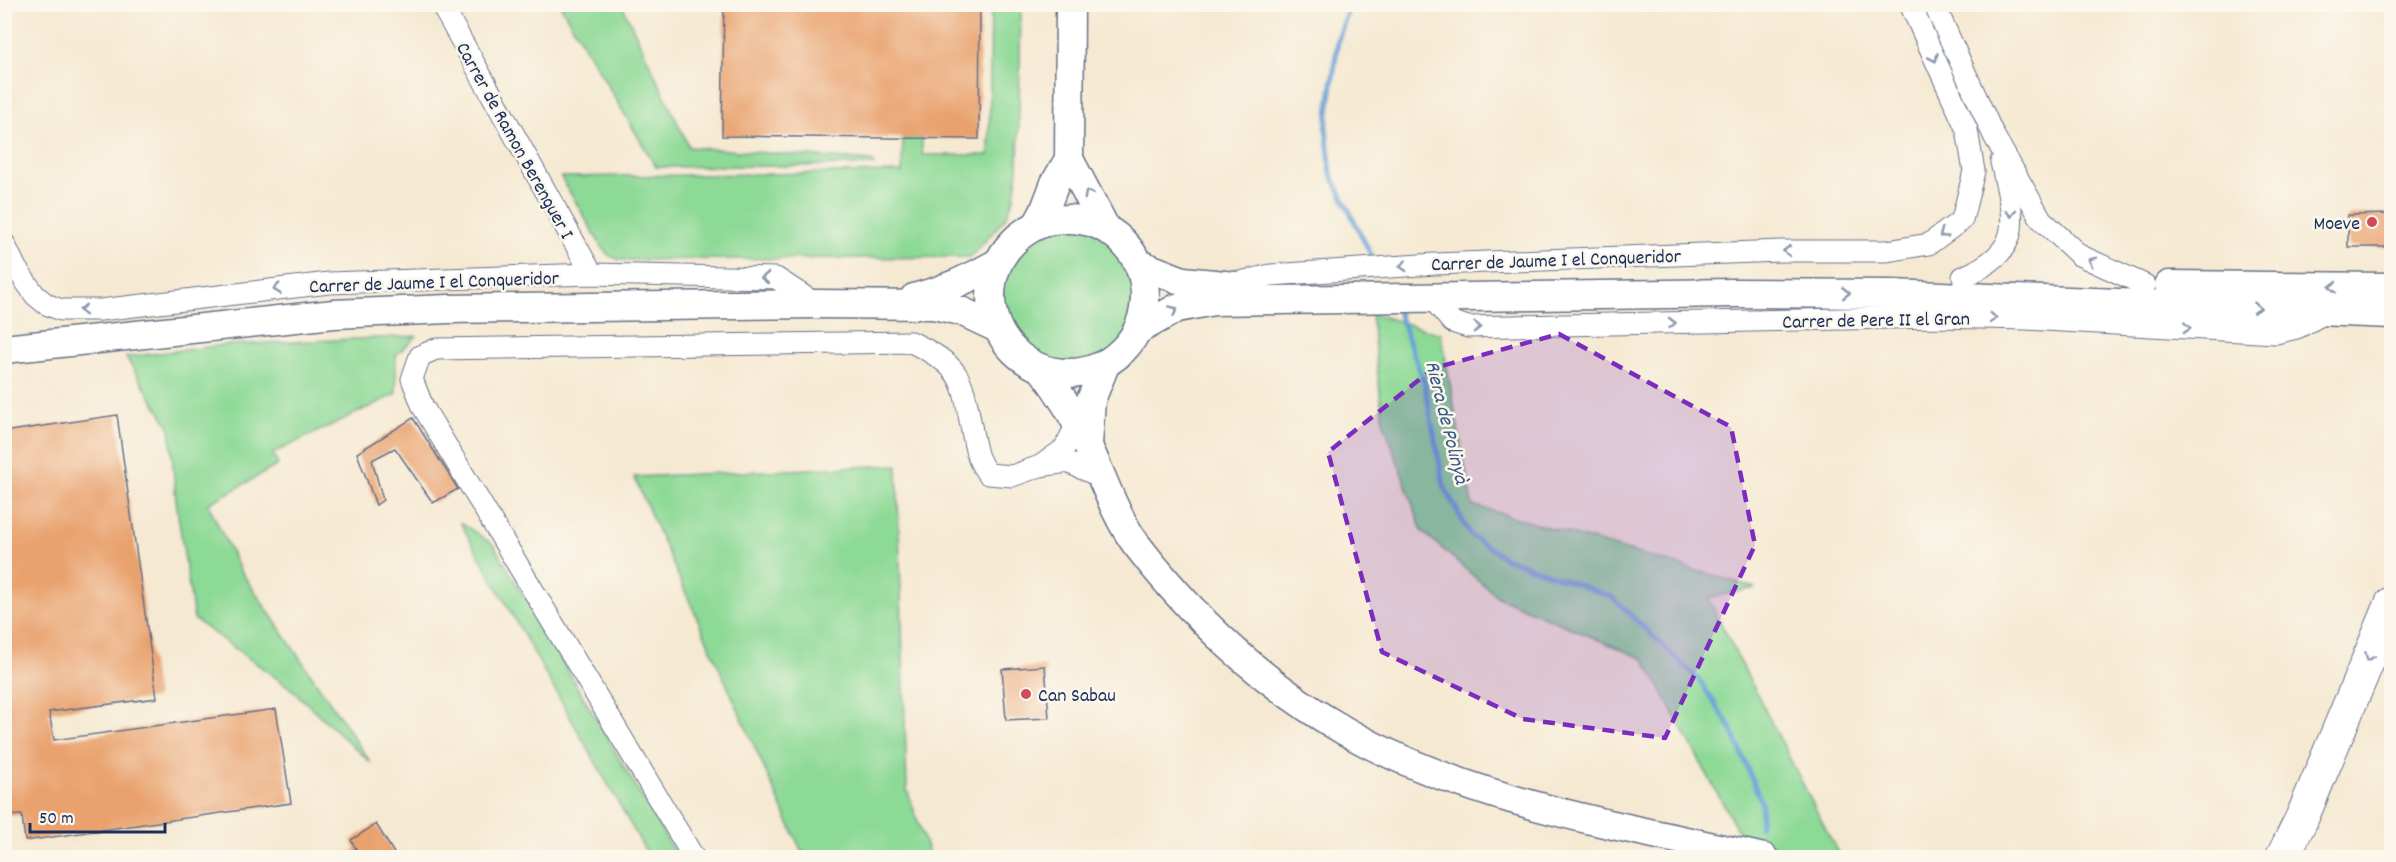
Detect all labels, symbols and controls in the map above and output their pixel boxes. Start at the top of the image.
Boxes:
street label: Carrer de Ramon Berenguer I [447,38,579,245]
one-way arrow [1927,51,1939,62]
one-way arrow [1084,189,1095,200]
one-way arrow [2004,208,2017,218]
place label: Moeve [2313,211,2360,239]
marker: Moeve [2365,215,2379,229]
one-way arrow [1938,227,1949,238]
street label: Carrer de Jaume I el Conqueridor [1431,244,1682,280]
one-way arrow [1782,245,1791,257]
one-way arrow [2087,257,2098,269]
one-way arrow [1399,259,1408,272]
street label: Carrer de Jaume I el Conqueridor [309,266,560,302]
one-way arrow [761,272,770,284]
one-way arrow [2329,281,2338,293]
one-way arrow [272,282,281,295]
one-way arrow [1842,287,1851,299]
one-way arrow [2253,302,2262,315]
one-way arrow [78,304,87,316]
one-way arrow [1168,306,1179,318]
street label: Carrer de Pere II el Gran [1782,306,1970,338]
one-way arrow [1988,312,1997,324]
one-way arrow [1667,316,1676,329]
one-way arrow [1472,321,1481,333]
one-way arrow [2183,322,2192,335]
water label: Riera de Polinyà [1415,358,1475,488]
one-way arrow [2364,650,2376,661]
place label: Can Sabau [1038,683,1116,711]
marker: Can Sabau [1019,687,1033,701]
scale bar [30,796,165,834]
text: 50 m [39,807,74,832]

